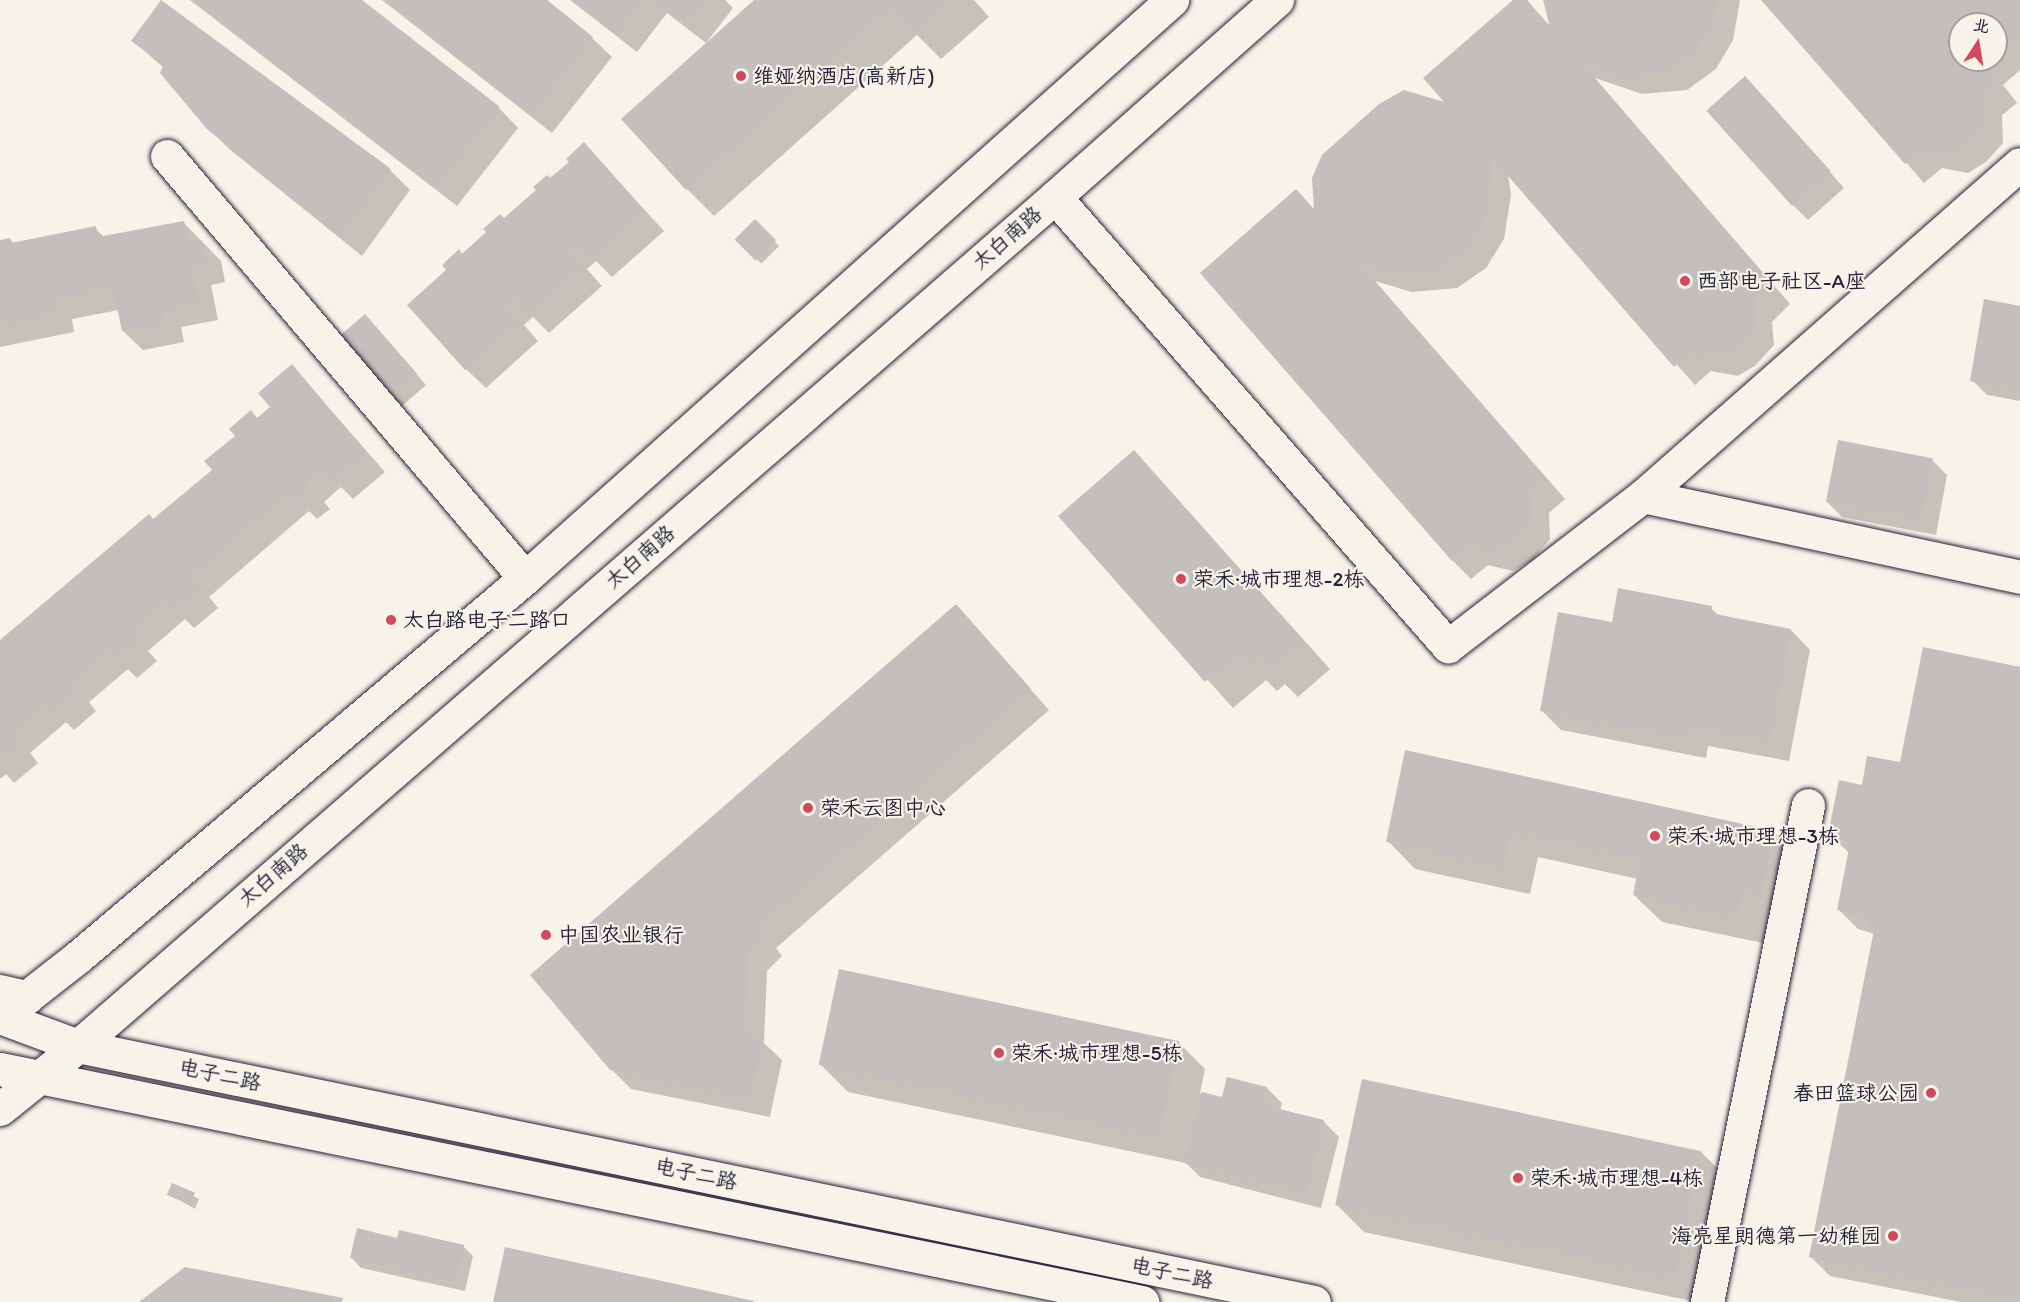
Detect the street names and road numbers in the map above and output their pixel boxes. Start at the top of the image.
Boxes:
street label: 太白南路 [967,201,1047,275]
street label: 太白南路 [600,520,680,594]
street label: 太白南路 [233,838,313,912]
street label: 电子二路 [176,1054,264,1096]
street label: 电子二路 [652,1153,740,1195]
street label: 电子二路 [1128,1252,1216,1294]

